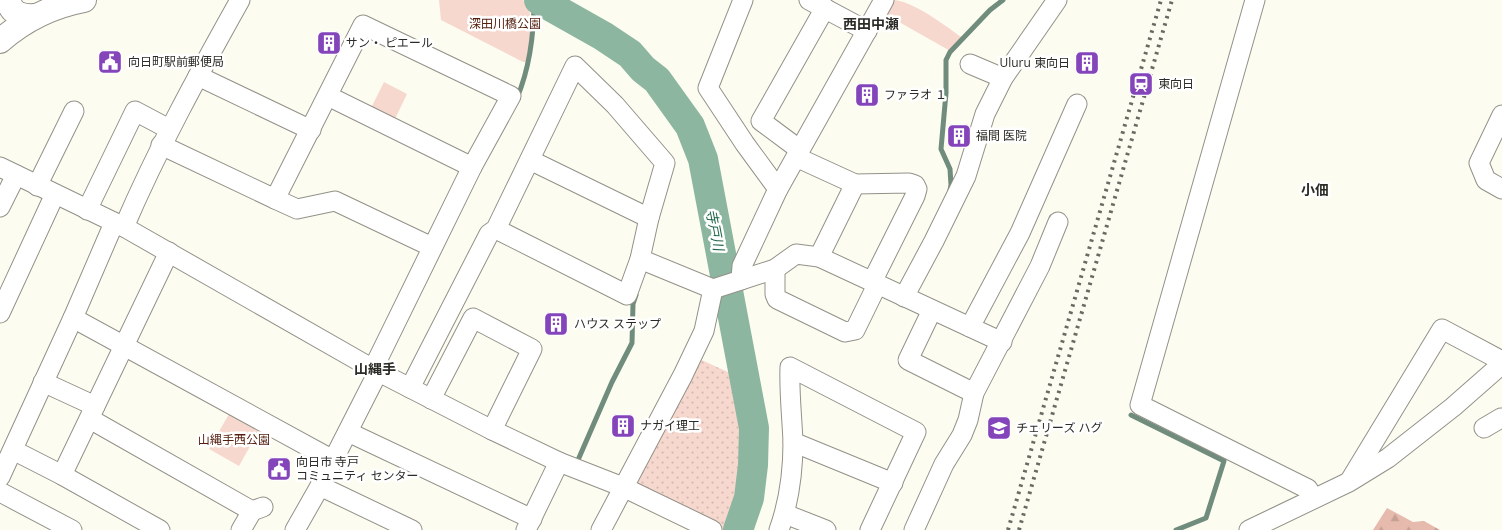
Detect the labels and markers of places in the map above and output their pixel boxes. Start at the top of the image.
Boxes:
building icon: サン・ ピエール [316,30,342,56]
place label: サン・ ピエール [346,34,433,51]
public building icon: 向日町駅前郵便局 [97,49,123,75]
building icon: Uluru 東向日 [1074,50,1100,76]
place label: 向日町駅前郵便局 [128,53,224,70]
place label: Uluru 東向日 [999,54,1070,71]
station icon: 東向日 [1128,71,1154,97]
place label: 東向日 [1158,75,1194,92]
building icon: ファラオ １ [854,82,880,108]
place label: ファラオ １ [884,86,947,103]
building icon: 福間 医院 [946,123,972,149]
place label: 福間 医院 [976,127,1027,144]
building icon: ハウス ステップ [543,311,569,337]
place label: ハウス ステップ [574,315,661,332]
building icon: ナガイ理工 [610,413,636,439]
school or university icon: チェリーズ ハグ [986,415,1012,441]
place label: ナガイ理工 [640,417,700,434]
place label: チェリーズ ハグ [1016,419,1103,436]
place label: 向日市 寺戸 コミュニティ センター [296,453,418,484]
public building icon: 向日市 寺戸 コミュニティ センター [266,456,292,482]

